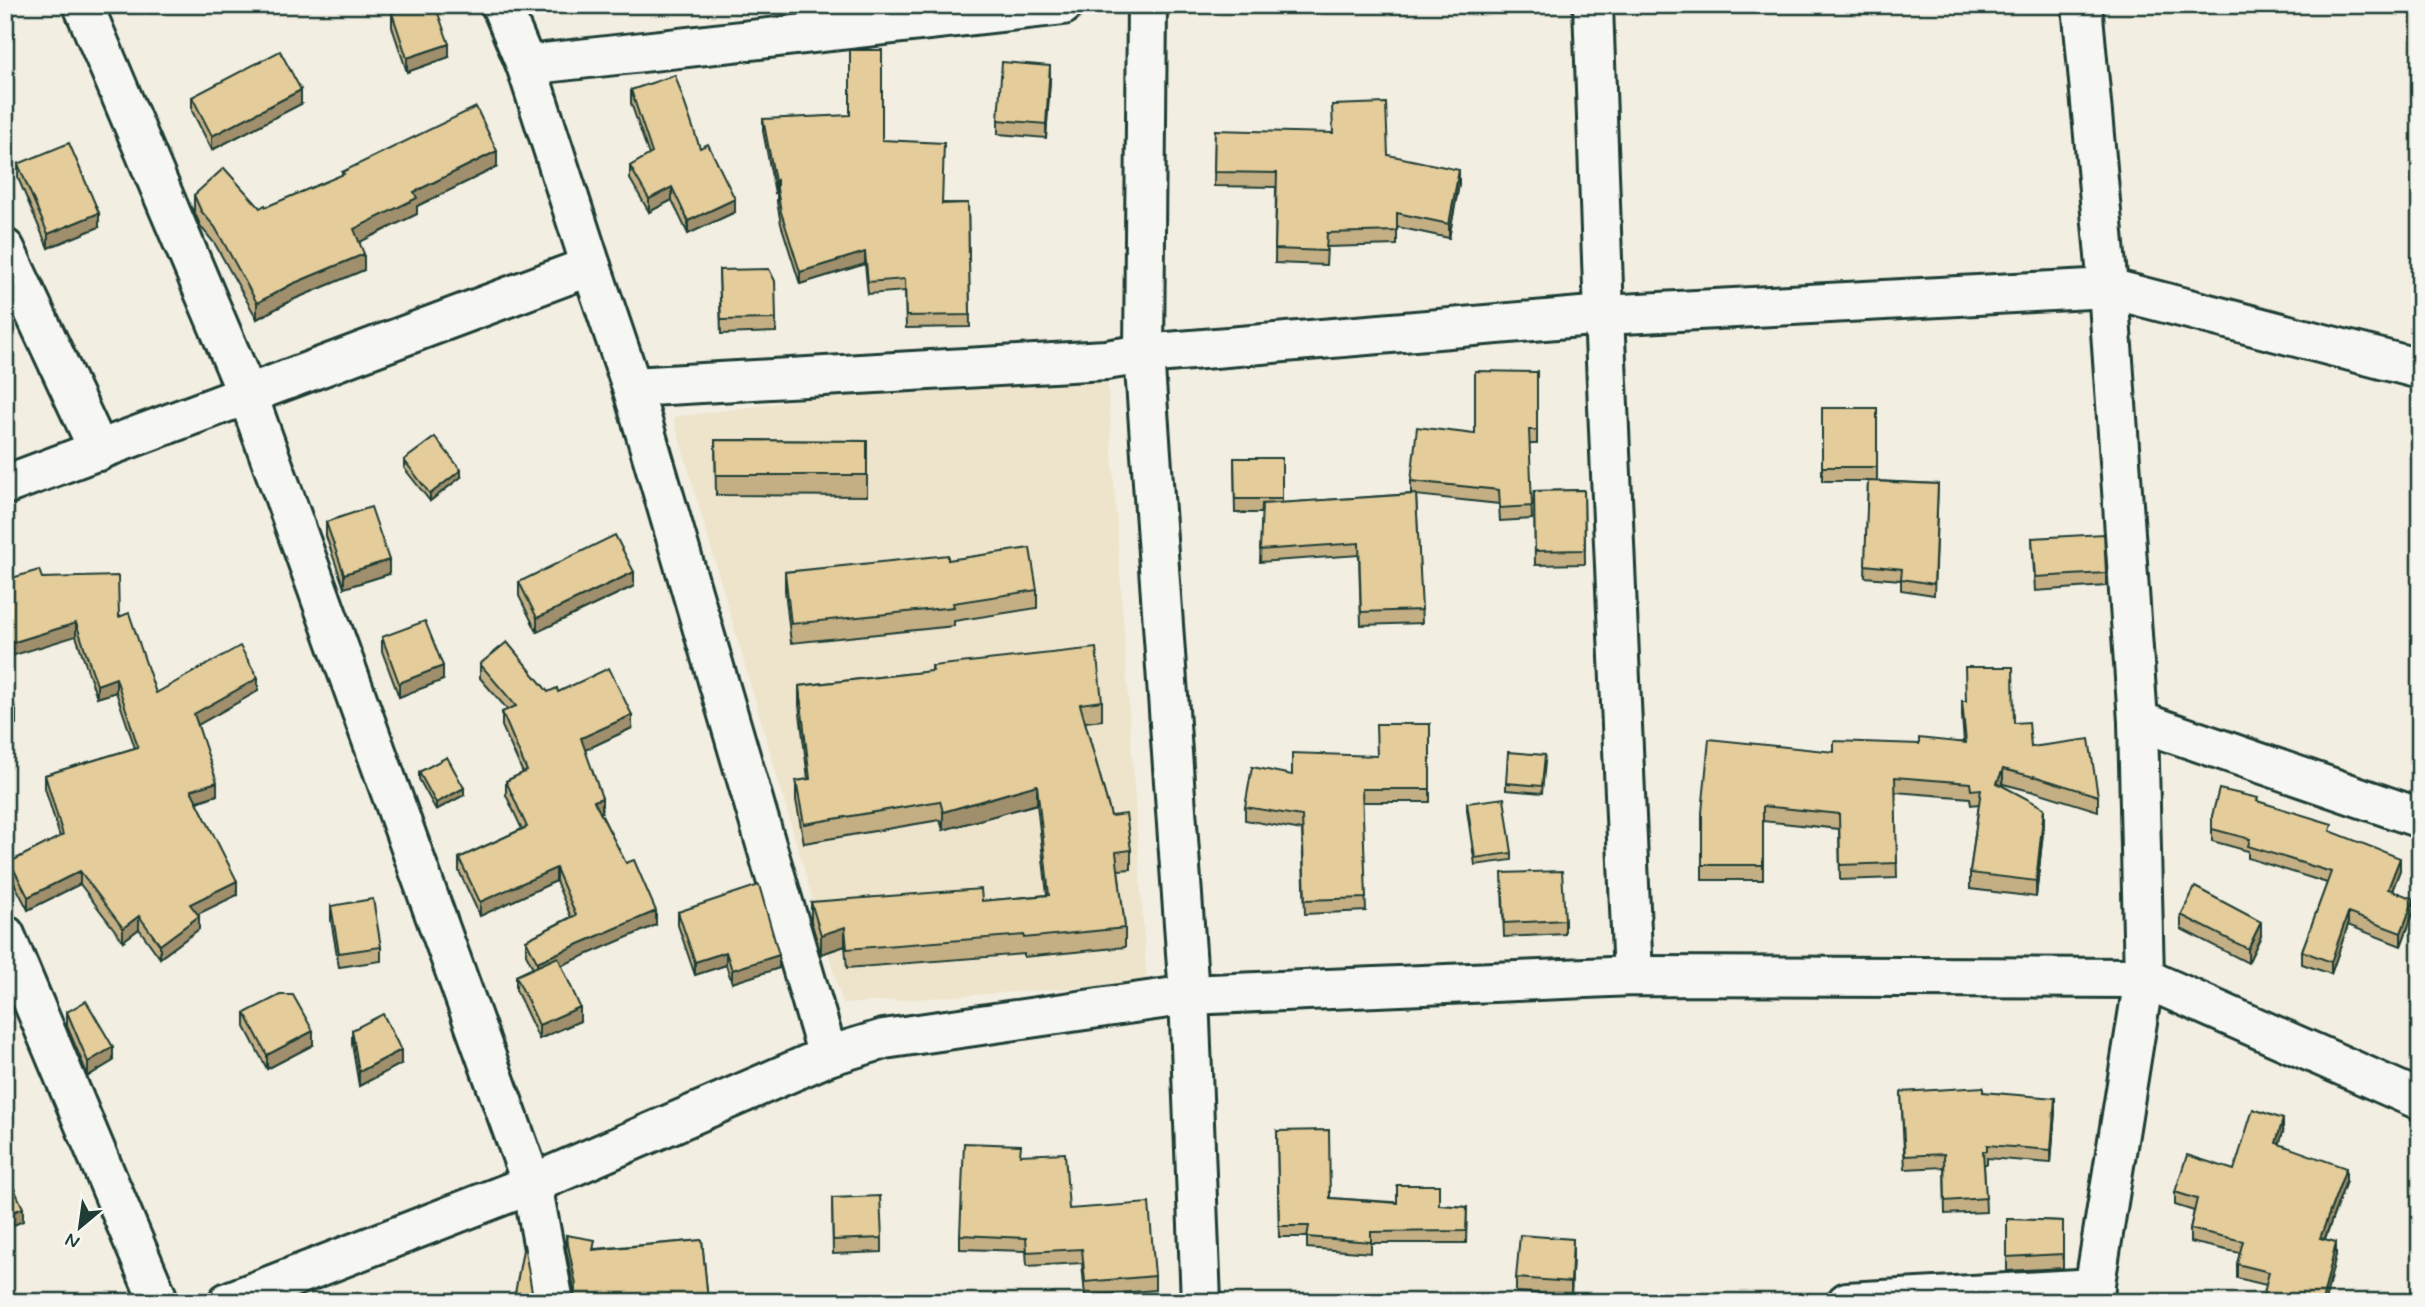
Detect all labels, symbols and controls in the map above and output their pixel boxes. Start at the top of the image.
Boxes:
north arrow [46,1192,116,1262]
text: N [61,1227,84,1255]

